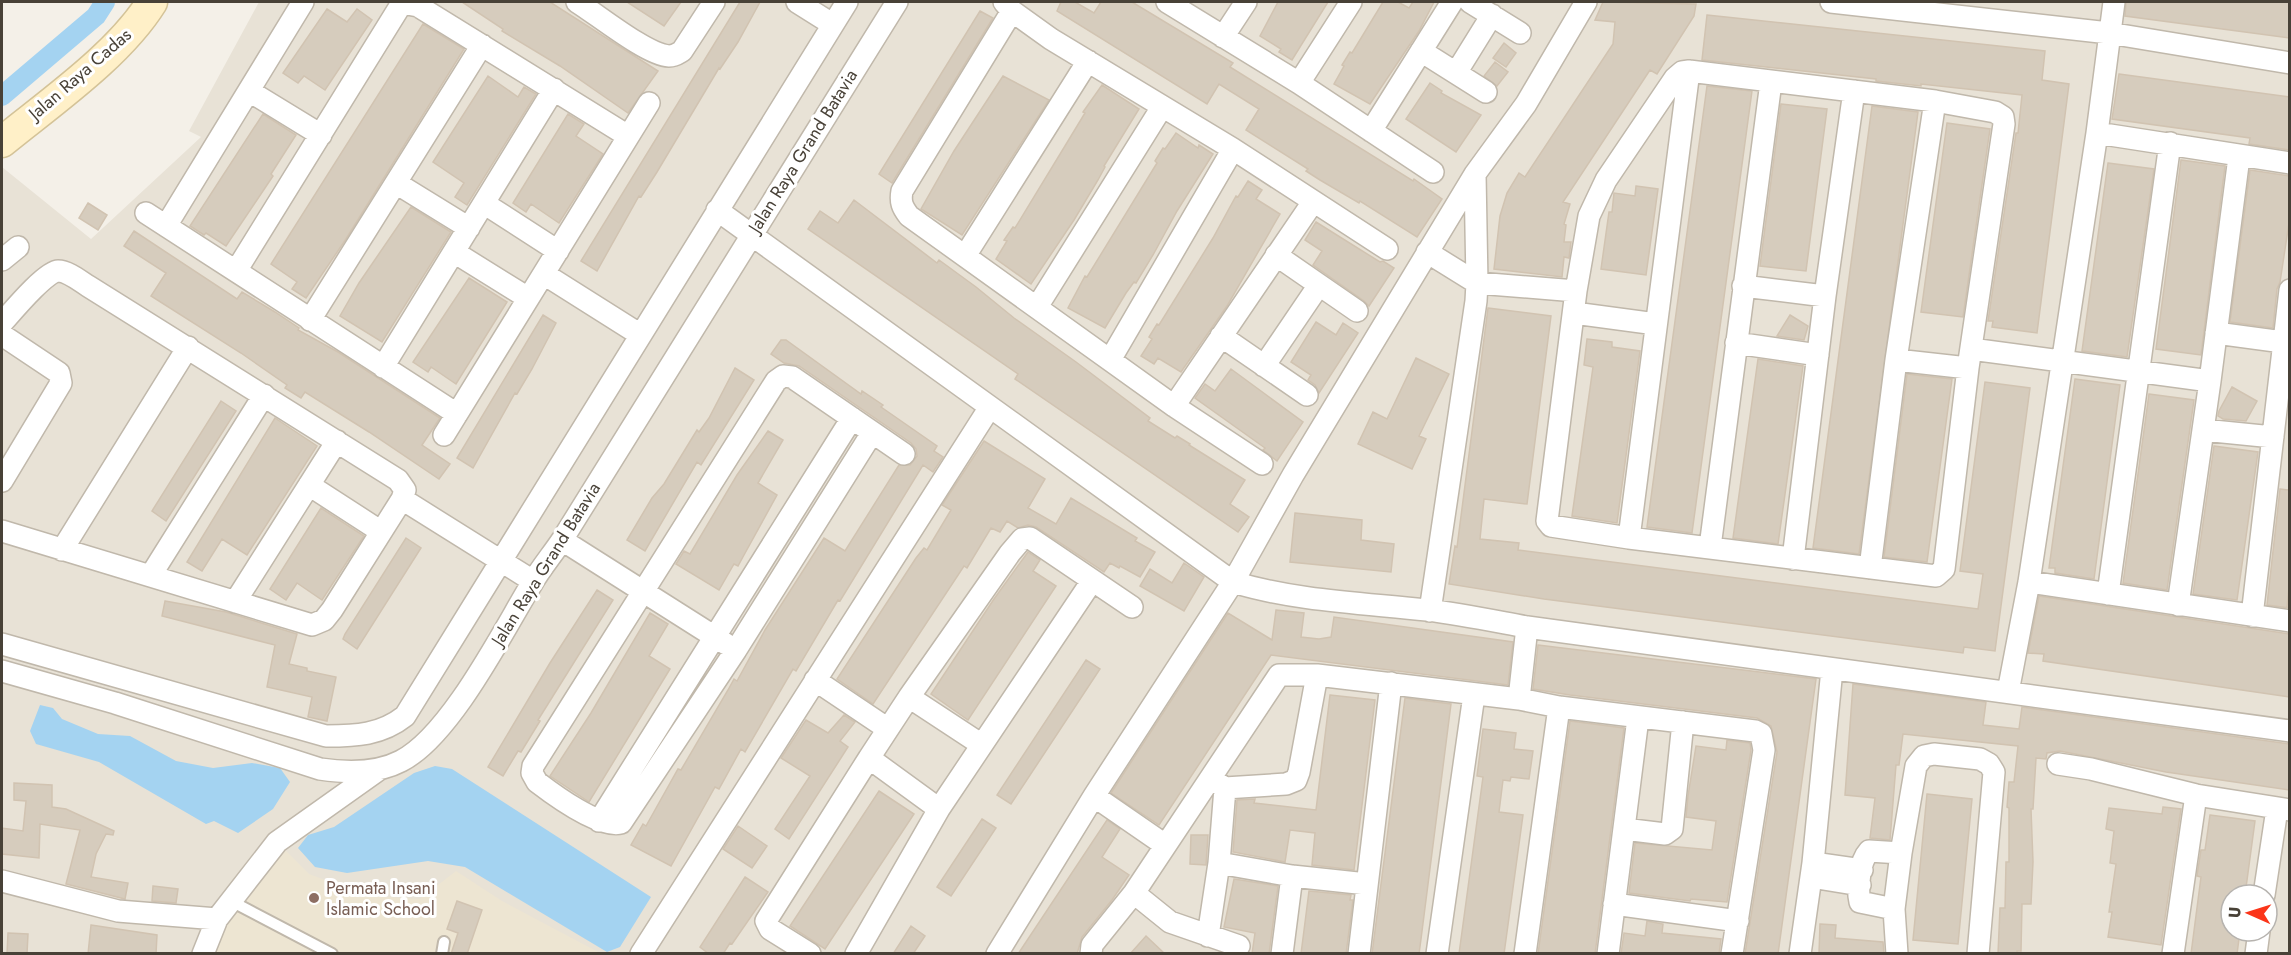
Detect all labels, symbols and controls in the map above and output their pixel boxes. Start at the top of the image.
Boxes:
street label: Jalan Raya Cadas [22,22,137,127]
street label: Jalan Raya Grand Batavia [741,64,864,239]
street label: Jalan Raya Grand Batavia [484,477,607,652]
place label: Permata Insani Islamic School [326,875,436,922]
north arrow [2219,883,2279,943]
marker: Permata Insani Islamic School [307,891,321,905]
text: U [2223,906,2246,918]

